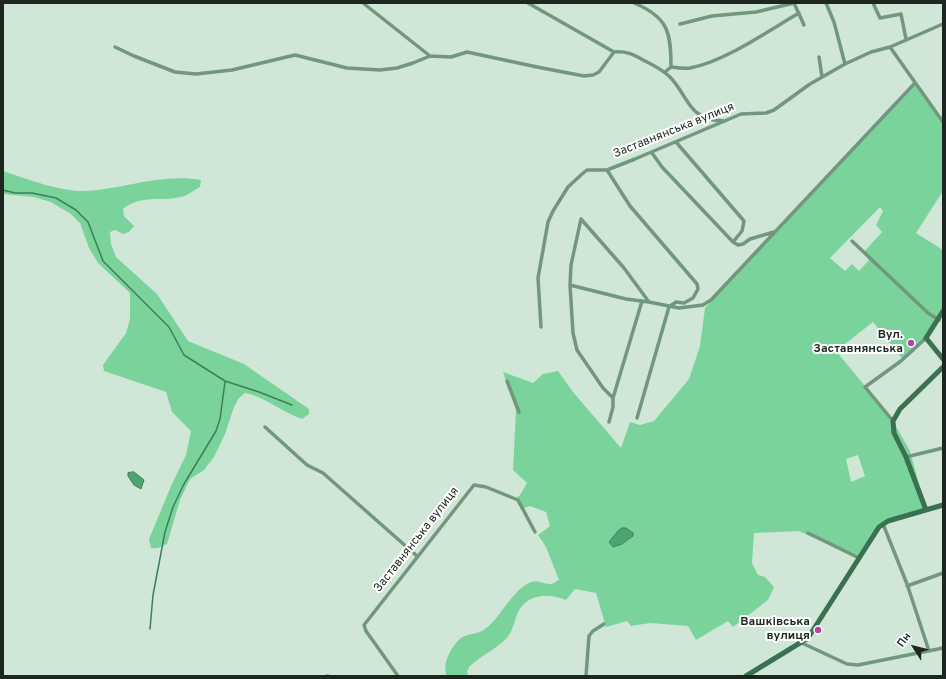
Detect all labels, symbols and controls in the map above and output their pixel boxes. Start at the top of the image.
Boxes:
street label: Заставнянська вулиця [611,100,737,162]
place label: Вул. Заставнянська [813,329,903,357]
marker: Вул. Заставнянська [906,338,916,348]
street label: Заставнянська вулиця [372,485,462,595]
place label: Вашківська вулиця [740,616,810,644]
marker: Вашківська вулиця [813,625,823,635]
north arrow [894,627,934,667]
text: Пн [894,630,914,650]

